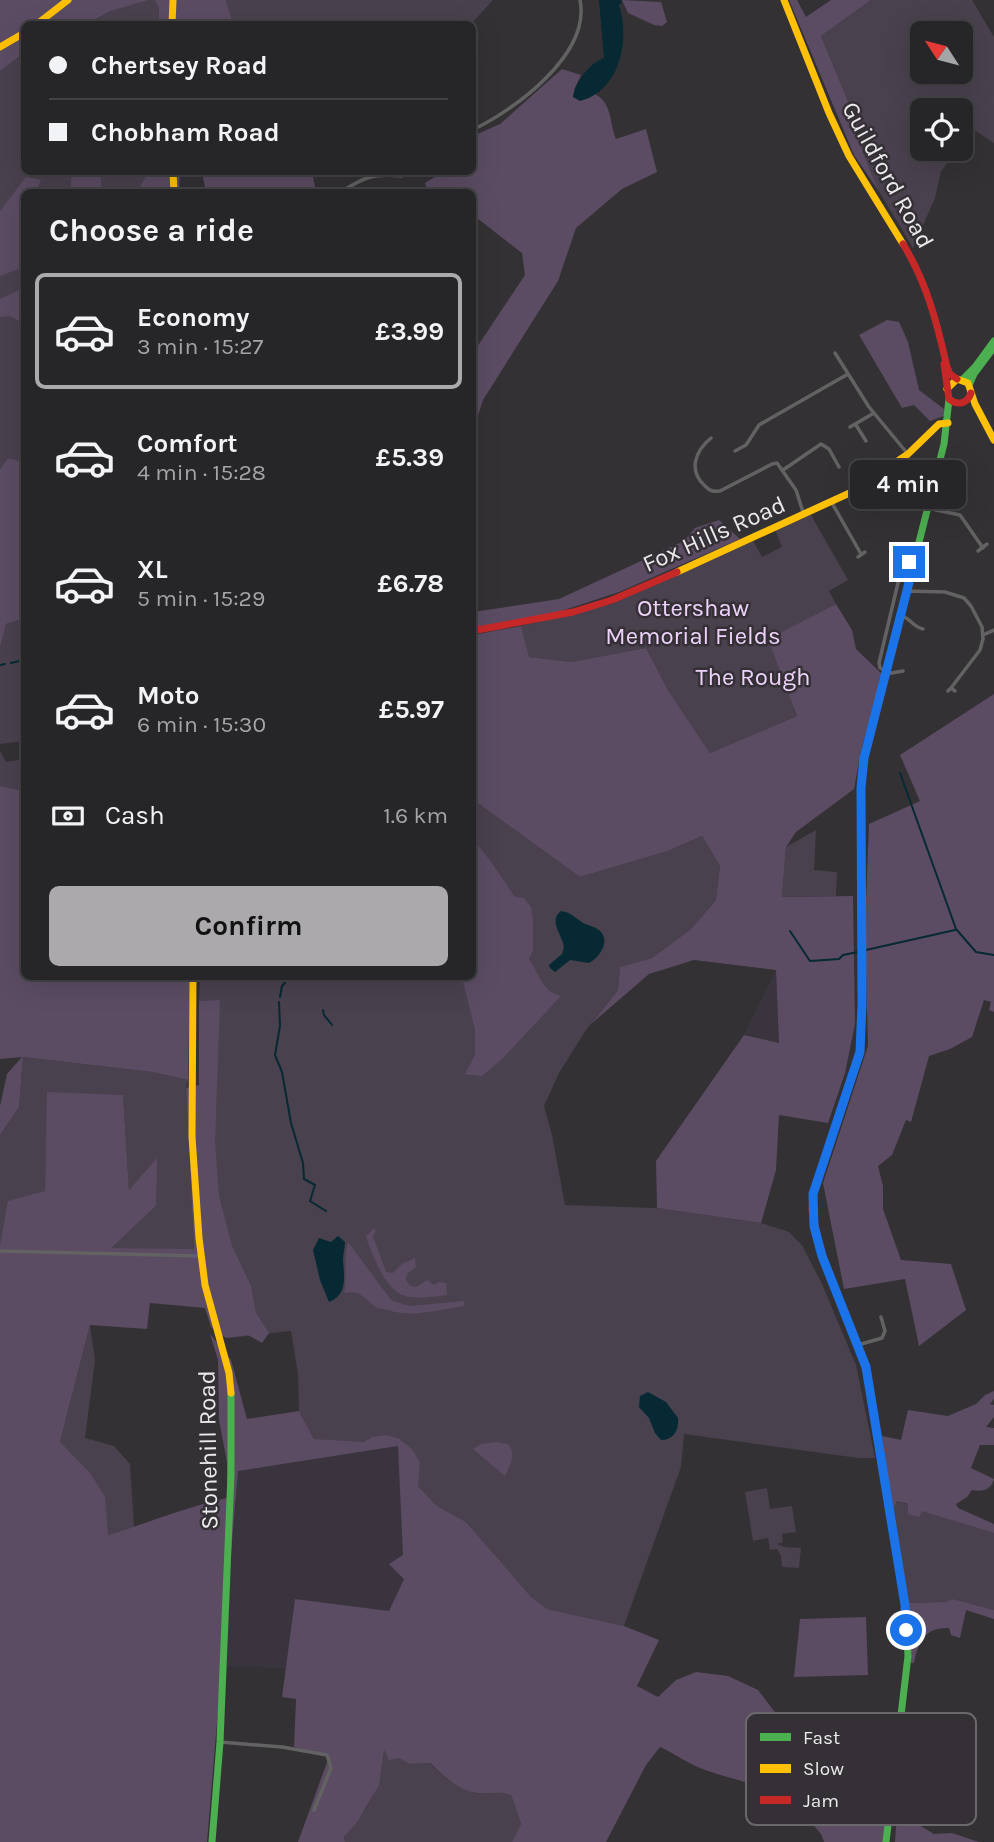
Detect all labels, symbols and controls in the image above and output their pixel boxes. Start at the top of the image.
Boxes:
north arrow [910,21,973,84]
map controls [910,21,973,161]
text: Chertsey Road [91,50,268,81]
street label: Guildford Road [836,97,940,253]
button: locate [910,98,973,161]
text: Chobham Road [91,117,280,148]
text: Choose a ride [49,212,254,249]
icon: car [53,300,116,363]
text: Economy [137,302,249,333]
text: £3.99 [375,316,444,347]
text: 3 min · 15:27 [137,333,263,360]
icon: car [53,426,116,489]
text: Comfort [137,428,238,459]
text: £5.39 [376,442,444,473]
text: 4 min · 15:28 [137,459,266,486]
callout: 4 min [851,461,967,510]
text: 4 min [876,471,940,498]
street label: Fox Hills Road [638,490,790,578]
route end [893,546,925,578]
icon: car [53,552,116,615]
text: XL [137,554,168,585]
text: £6.78 [377,568,444,599]
text: 5 min · 15:29 [137,585,265,612]
park label: Ottershaw Memorial Fields [605,594,781,650]
park label: The Rough [696,663,810,691]
icon: car [53,678,116,741]
text: Moto [137,680,199,711]
text: £5.97 [379,694,444,725]
text: 6 min · 15:30 [137,711,266,738]
icon: cash [49,797,87,835]
text: Cash [105,800,165,831]
text: 1.6 km [383,802,448,829]
button: Confirm [49,886,448,966]
street label: Stonehill Road [193,1370,223,1530]
route start [890,1614,922,1646]
legend [746,1713,976,1825]
text: Fast [803,1727,840,1749]
text: Slow [803,1758,844,1780]
text: Jam [803,1790,839,1812]

